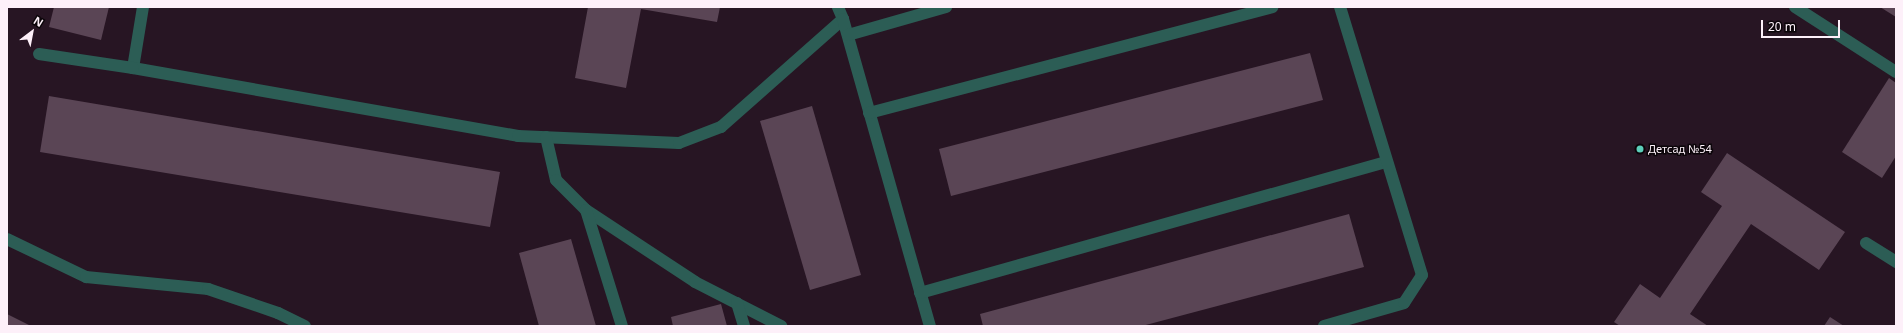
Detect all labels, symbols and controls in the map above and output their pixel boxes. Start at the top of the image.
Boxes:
north arrow [12,12,52,52]
scale bar [1763,12,1842,38]
text: N [31,13,46,30]
text: 20 m [1768,18,1796,35]
place label: Детсад №54 [1648,142,1712,156]
marker: Детсад №54 [1635,144,1645,154]

